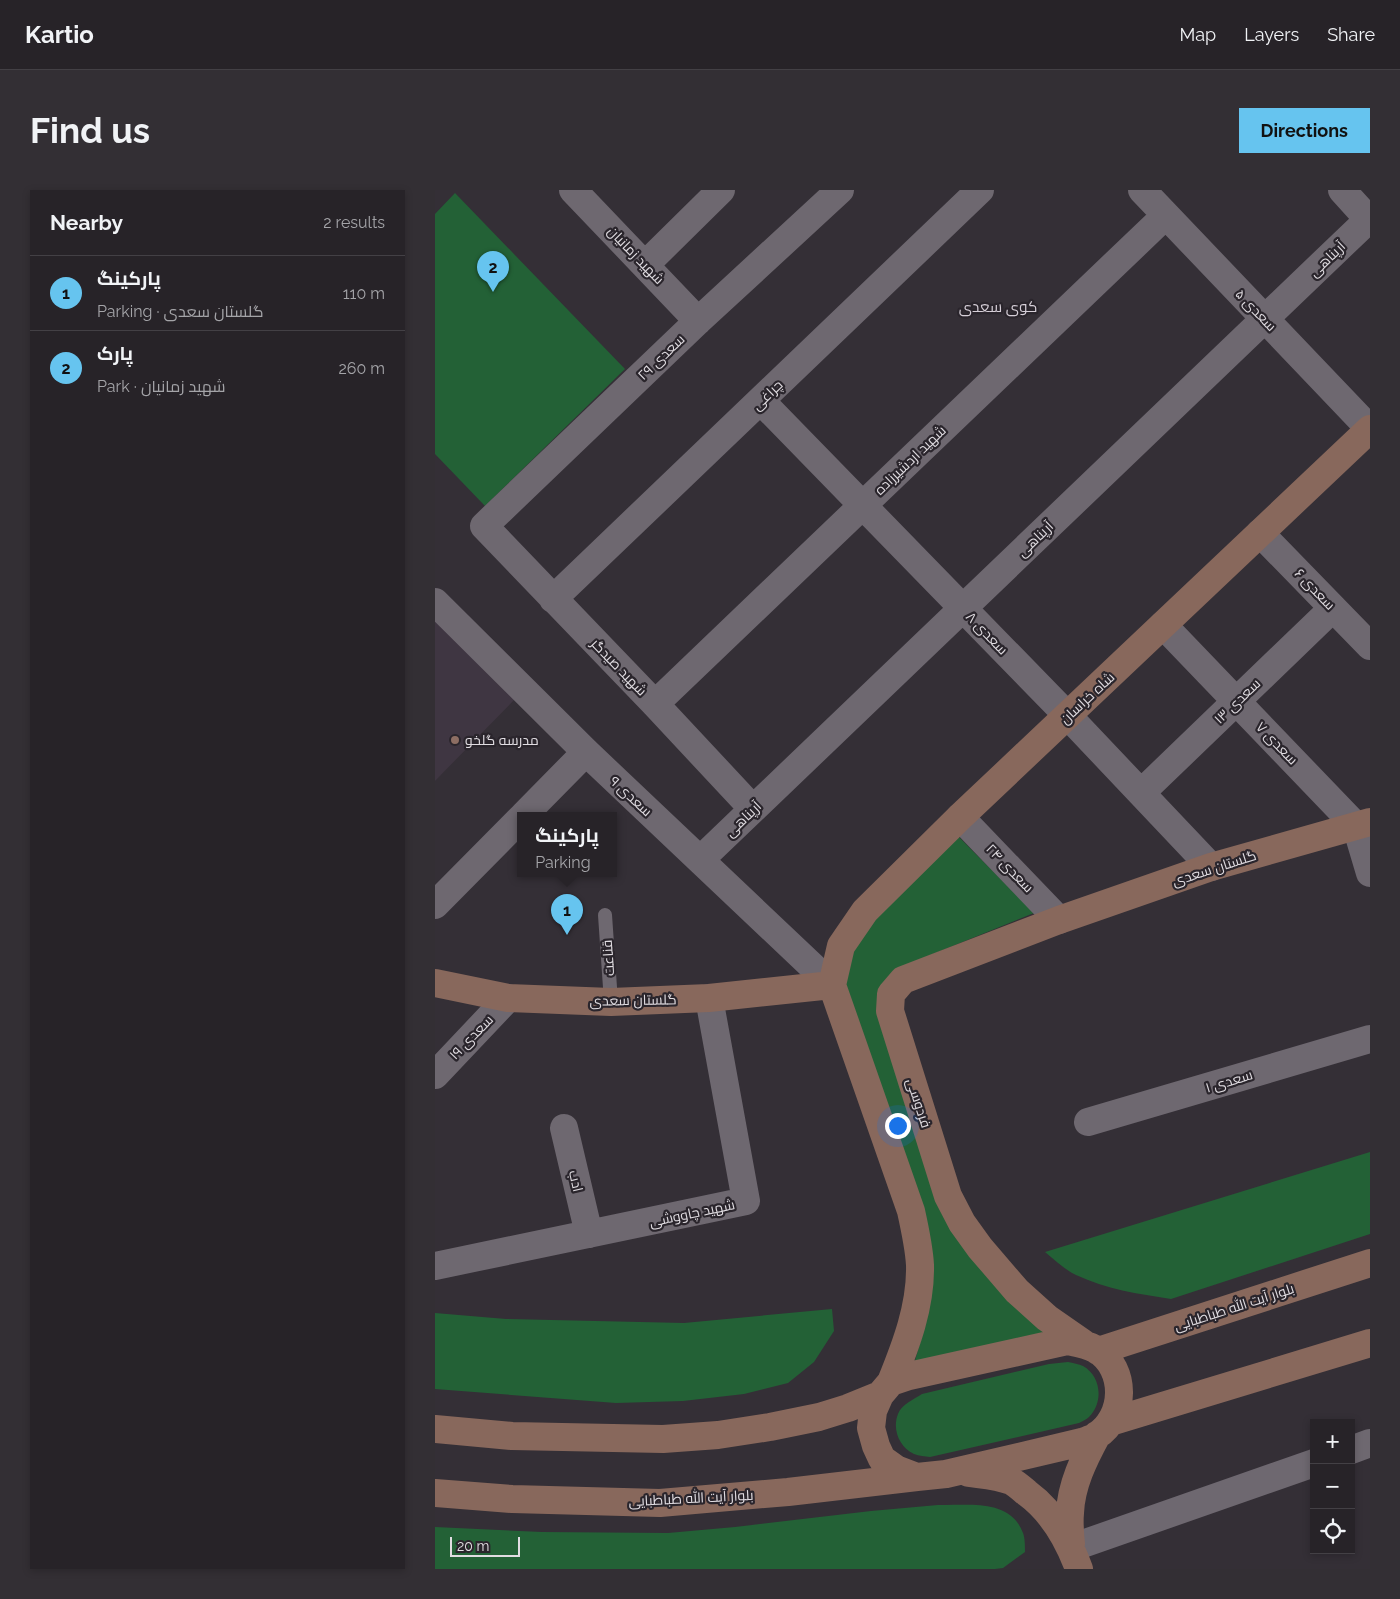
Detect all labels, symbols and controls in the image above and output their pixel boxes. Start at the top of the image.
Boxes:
text: Kartio [25,20,94,49]
text: Map [1180,24,1216,45]
text: Layers [1244,24,1299,45]
text: Share [1327,24,1375,45]
button: Directions [1239,108,1370,153]
text: Find us [30,110,150,151]
text: Nearby [50,210,123,235]
text: 2 results [323,213,385,232]
street label: شهید زمانیان [605,223,667,287]
street label: آرپناهی [1306,238,1350,282]
pin: 2 [477,251,509,292]
text: پارکینگ [97,267,161,289]
text: 1 [62,284,70,303]
text: 110 m [343,284,385,303]
street label: سعدی ۵ [1232,286,1280,334]
district label: کوی سعدی [959,298,1037,317]
text: Parking · گلستان سعدی [97,302,264,321]
street label: سعدی ۲۹ [634,331,688,383]
text: پارک [97,342,133,364]
text: 2 [61,359,71,378]
text: 260 m [338,359,385,378]
text: Park · شهید زمانیان [97,377,226,396]
street label: چراغی [748,377,787,415]
street label: شهید اردشیرزاده [871,422,949,498]
street label: آرپناهی [1014,518,1058,562]
street label: سعدی ۶ [1292,565,1338,613]
street label: سعدی ۸ [963,608,1011,658]
street label: شهید صیدگر [587,635,650,699]
street label: شاه خراسان [1057,669,1117,727]
street label: سعدی ۱۳ [1211,675,1263,727]
street label: سعدی ۷ [1253,718,1301,768]
place label: مدرسه گلخو [465,732,539,748]
marker: مدرسه گلخو [449,734,461,746]
street label: سعدی ۹ [607,773,655,819]
street label: آرپناهی [722,798,766,842]
popup [517,812,617,877]
text: پارکینگ [535,824,599,846]
street label: سعدی ۲۴ [983,841,1037,895]
street label: گلستان سعدی [1170,847,1258,889]
text: Parking [535,853,591,872]
pin: 1 [551,894,583,935]
street label: قناعت [599,939,617,977]
street label: گلستان سعدی [589,991,677,1009]
street label: سعدی ۱۹ [446,1011,496,1063]
street label: سعدی ۱ [1204,1066,1254,1096]
street label: فردوسی [904,1076,934,1130]
your location [885,1113,911,1139]
street label: ادب [566,1169,586,1193]
street label: شهید چاووشی [648,1196,737,1232]
street label: بلوار آیت الله طباطبایی [1172,1279,1296,1334]
map controls [1310,1419,1355,1554]
button: + [1310,1419,1355,1464]
button: − [1310,1464,1355,1509]
street label: بلوار آیت الله طباطبایی [628,1486,754,1509]
button: locate [1310,1509,1355,1554]
scale bar [450,1534,520,1557]
text: 20 m [457,1538,489,1554]

